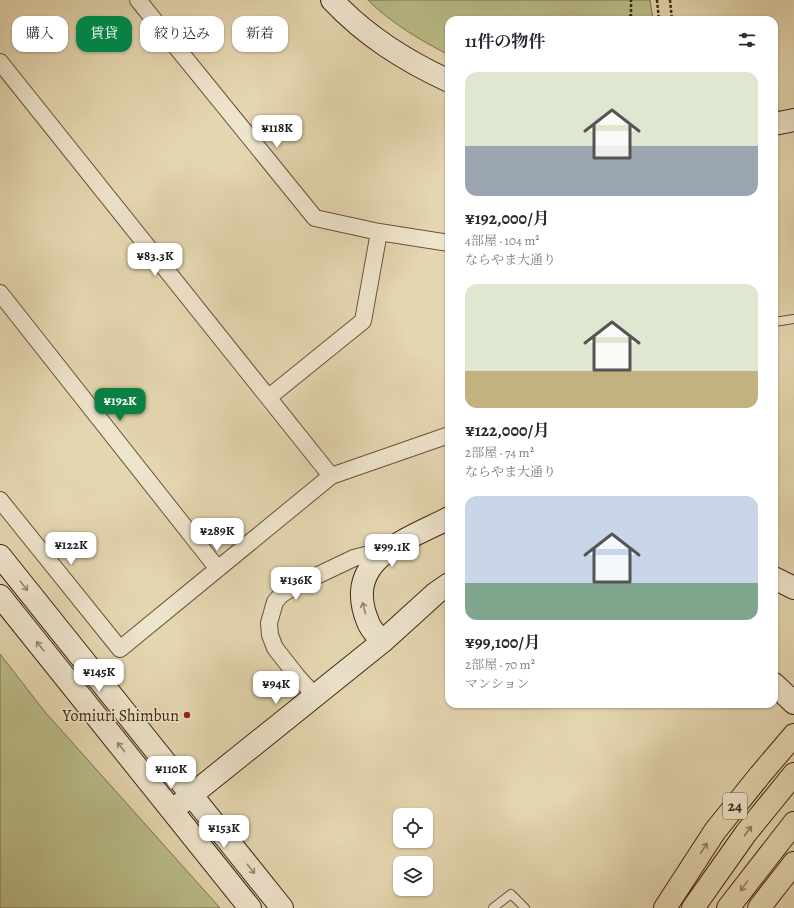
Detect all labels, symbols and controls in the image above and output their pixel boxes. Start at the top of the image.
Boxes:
chip: 購入 [12,16,68,52]
chip: 賃貸 [76,16,132,52]
chip: 絞り込み [140,16,224,52]
chip: 新着 [232,16,288,52]
icon: filters [736,29,758,51]
text: 11件の物件 [465,30,545,53]
icon: home [576,98,648,170]
pin: ¥118K [249,115,305,149]
text: ¥118K [261,119,293,136]
text: ¥192,000/月 [465,207,550,230]
text: 4部屋 · 104 m² [465,232,540,249]
pin: ¥83.3K [122,243,188,277]
text: ¥83.3K [137,247,174,264]
text: ならやま大通り [465,251,556,268]
icon: home [576,310,648,382]
pin: ¥192K [92,388,148,422]
text: ¥192K [104,392,136,409]
text: ¥122,000/月 [465,419,550,442]
text: 2部屋 · 74 m² [465,444,534,461]
text: ならやま大通り [465,463,556,480]
pin: ¥289K [189,518,245,552]
text: ¥289K [200,522,234,539]
icon: home [576,522,648,594]
pin: ¥122K [43,532,99,566]
pin: ¥99.1K [359,534,425,568]
text: ¥122K [54,536,88,553]
text: ¥99.1K [374,538,410,555]
pin: ¥136K [268,567,324,601]
text: ¥136K [280,571,312,588]
one-way arrow [20,581,29,592]
one-way arrow [360,602,367,615]
text: ¥99,100/月 [465,631,541,654]
one-way arrow [36,641,44,652]
text: 2部屋 · 70 m² [465,656,535,673]
pin: ¥145K [71,659,127,693]
text: ¥145K [83,663,115,680]
pin: ¥94K [252,671,300,705]
text: ¥94K [262,675,290,692]
text: マンション [465,675,529,692]
place label: Yomiuri Shimbun [62,705,179,727]
marker: Yomiuri Shimbun [182,710,192,720]
one-way arrow [117,742,126,753]
pin: ¥110K [143,756,199,790]
text: ¥110K [155,760,187,777]
road number: 24 [723,793,747,819]
map controls [393,808,433,896]
button: locate [393,808,433,848]
pin: ¥153K [196,815,252,849]
text: ¥153K [208,819,240,836]
one-way arrow [744,825,752,836]
one-way arrow [700,843,708,854]
button: layers [393,856,433,896]
one-way arrow [246,863,255,874]
one-way arrow [740,881,748,892]

